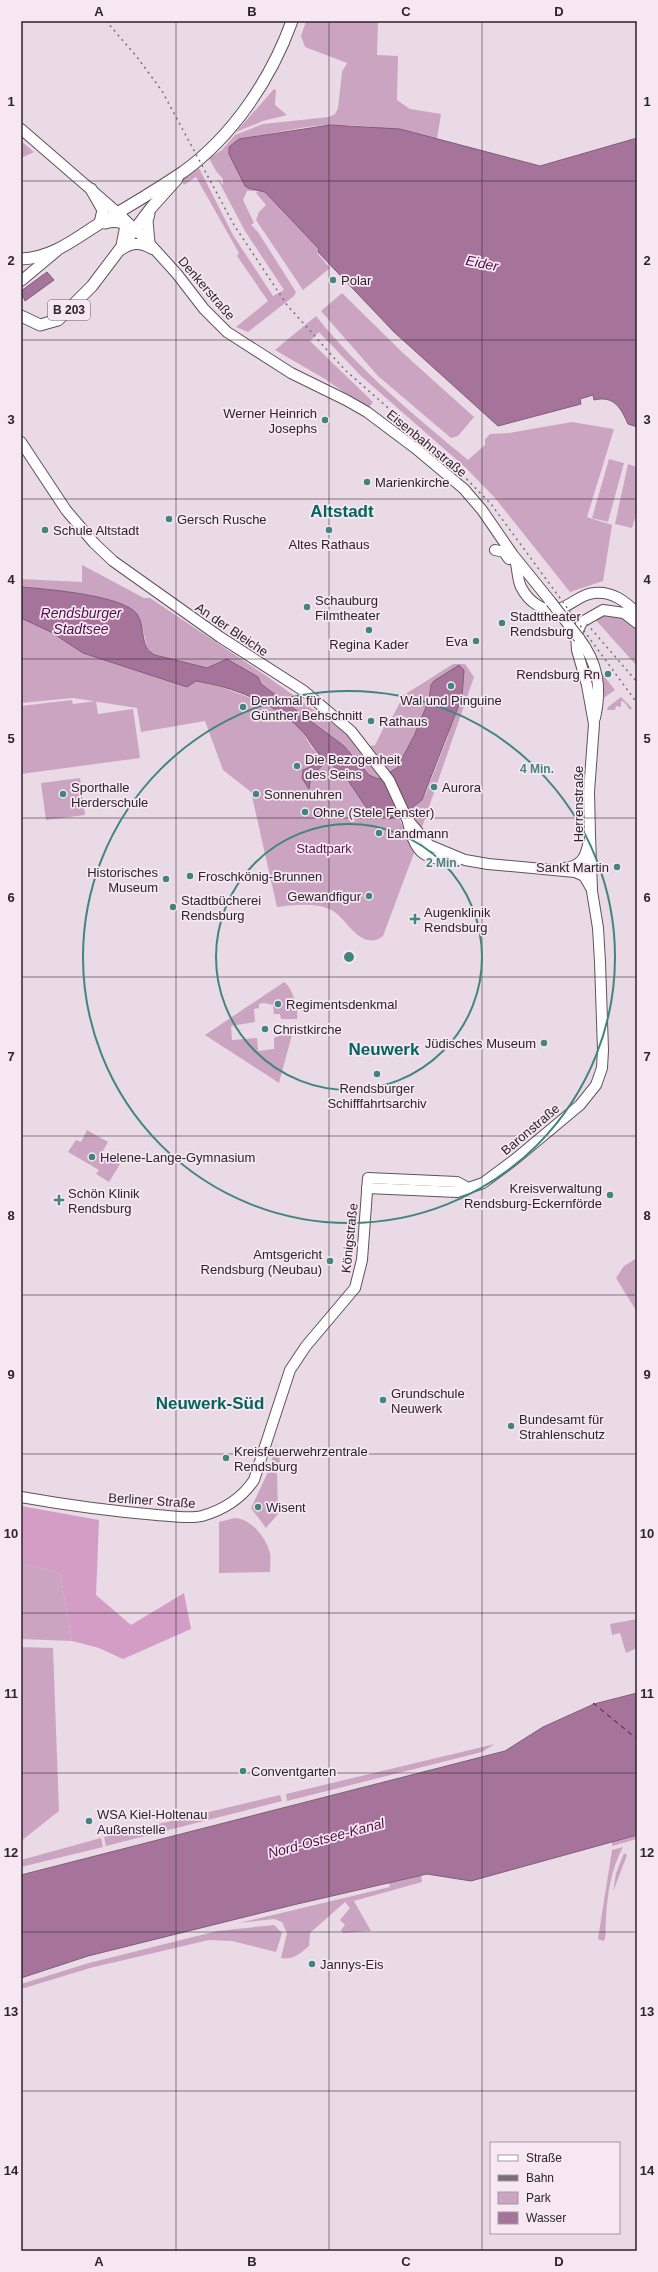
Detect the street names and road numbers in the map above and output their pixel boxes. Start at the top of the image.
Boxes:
street label: Denkerstraße [175,254,238,323]
road number: B 203 [48,300,90,320]
street label: Eisenbahnstraße [384,407,470,480]
street label: An der Bleiche [192,600,271,659]
street label: Herrenstraße [571,766,586,842]
street label: Baronstraße [498,1101,563,1158]
street label: Königstraße [338,1202,361,1274]
street label: Berliner Straße [108,1490,196,1511]

